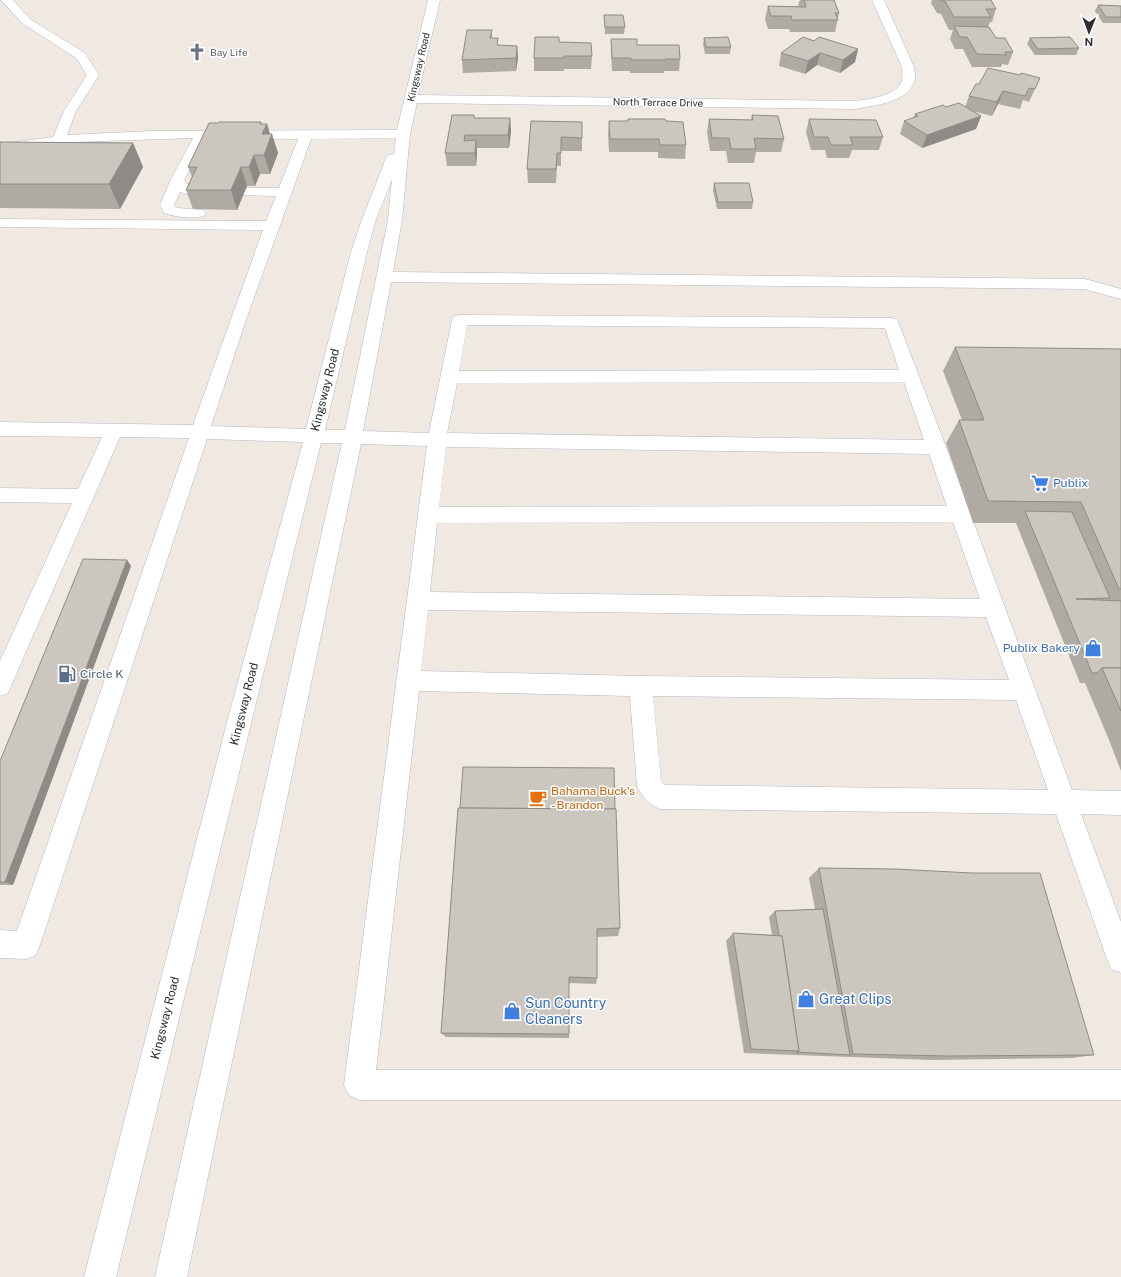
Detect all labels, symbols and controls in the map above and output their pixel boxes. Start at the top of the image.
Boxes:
north arrow [1069,12,1109,52]
street label: Kingsway Road [404,31,432,103]
text: N [1084,36,1093,48]
church icon: Bay Life [187,42,207,62]
place label: Bay Life [210,46,248,58]
street label: North Terrace Drive [613,95,704,109]
street label: Kingsway Road [308,347,342,433]
supermarket icon: Publix [1030,473,1050,493]
place label: Publix [1053,476,1088,490]
shop icon: Publix Bakery [1083,638,1103,658]
place label: Publix Bakery [1003,641,1081,655]
street label: Kingsway Road [227,661,261,747]
fuel station icon: Circle K [57,664,77,684]
place label: Circle K [80,667,124,681]
place label: Bahama Buck's - Brandon [551,784,635,812]
cafe icon: Bahama Buck's - Brandon [528,788,548,808]
street label: Kingsway Road [148,975,182,1061]
shop icon: Great Clips [796,989,816,1009]
place label: Great Clips [819,991,892,1007]
place label: Sun Country Cleaners [525,995,607,1027]
shop icon: Sun Country Cleaners [502,1001,522,1021]

